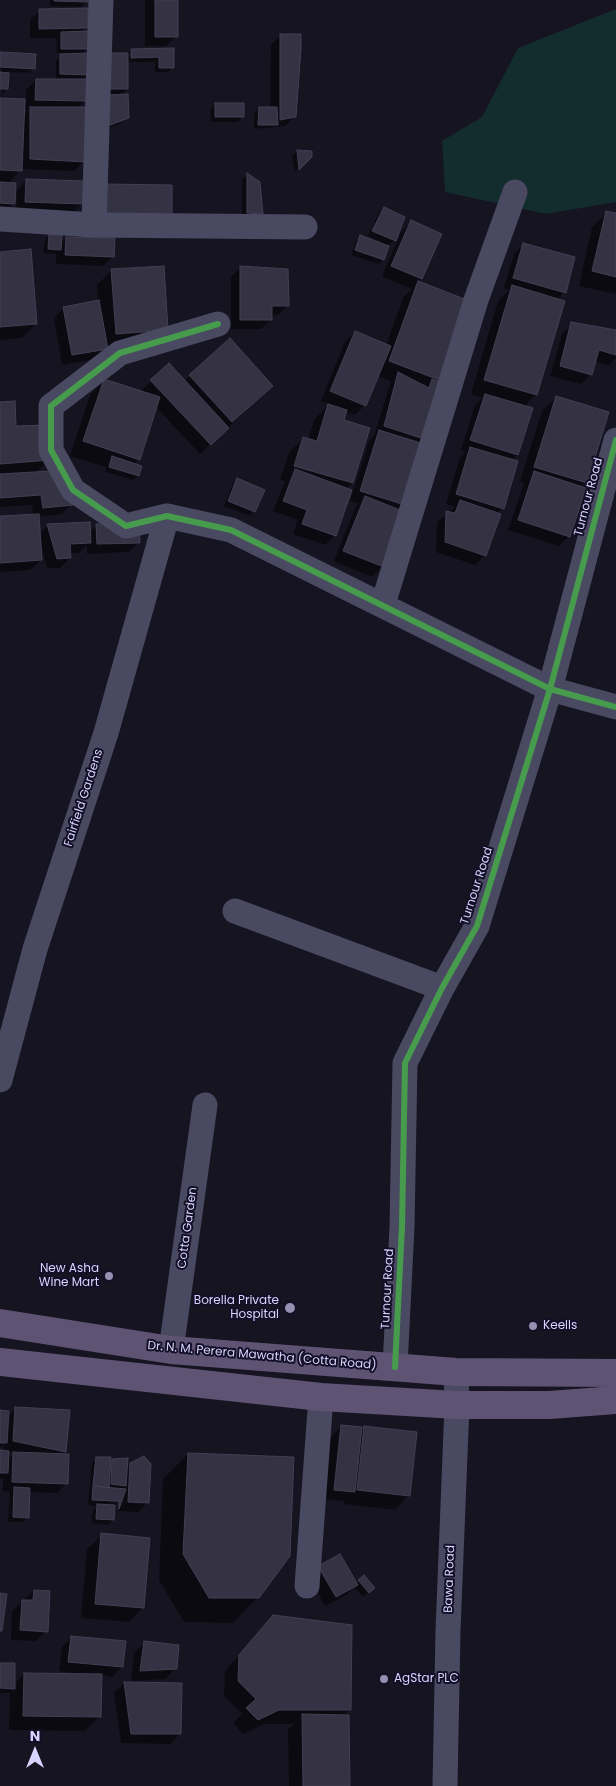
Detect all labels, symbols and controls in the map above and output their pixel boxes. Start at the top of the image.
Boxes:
street label: Turnour Road [572,456,606,538]
street label: Fairfield Gardens [61,747,107,849]
street label: Turnour Road [458,845,496,927]
street label: Cotta Garden [175,1186,201,1270]
street label: Turnour Road [379,1248,397,1330]
place label: New Asha Wine Mart [39,1262,99,1290]
marker: New Asha Wine Mart [103,1270,115,1282]
place label: Borella Private Hospital [194,1294,279,1322]
marker: Borella Private Hospital [283,1301,297,1315]
place label: Keells [543,1319,577,1333]
marker: Keells [527,1320,539,1332]
street label: Dr. N. M. Perera Mawatha (Cotta Road) [147,1339,377,1373]
street label: Bawa Road [442,1545,458,1613]
place label: AgStar PLC [394,1672,459,1686]
marker: AgStar PLC [378,1673,390,1685]
north arrow [10,1726,60,1776]
text: N [30,1726,40,1746]

